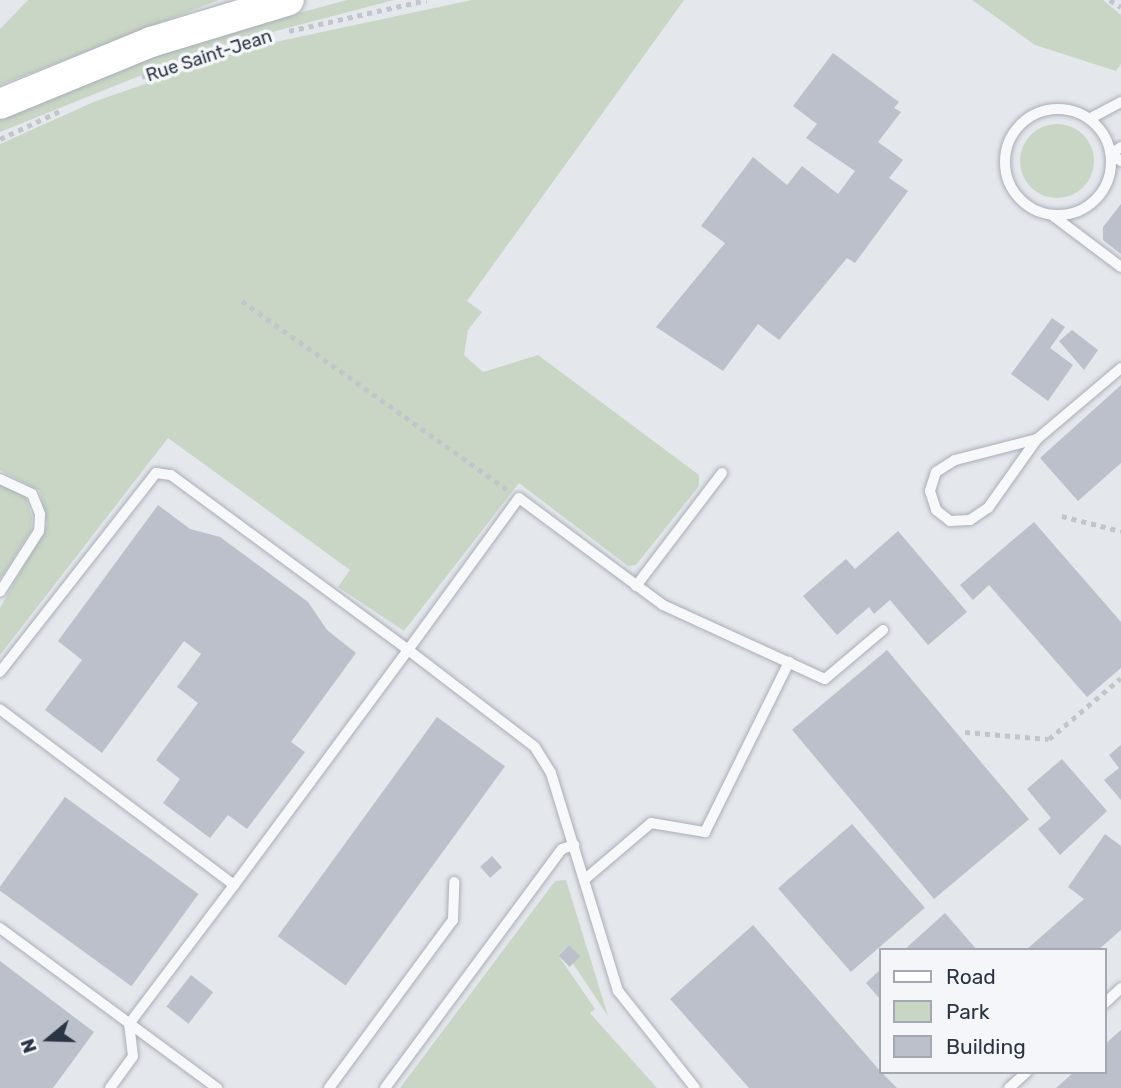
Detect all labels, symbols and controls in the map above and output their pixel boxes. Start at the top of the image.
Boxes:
street label: Rue Saint-Jean [143,25,275,87]
legend [880,948,1107,1074]
text: Road [946,964,996,989]
text: Park [946,999,990,1024]
north arrow [14,1004,84,1074]
text: Building [946,1034,1026,1059]
text: N [16,1036,42,1056]

